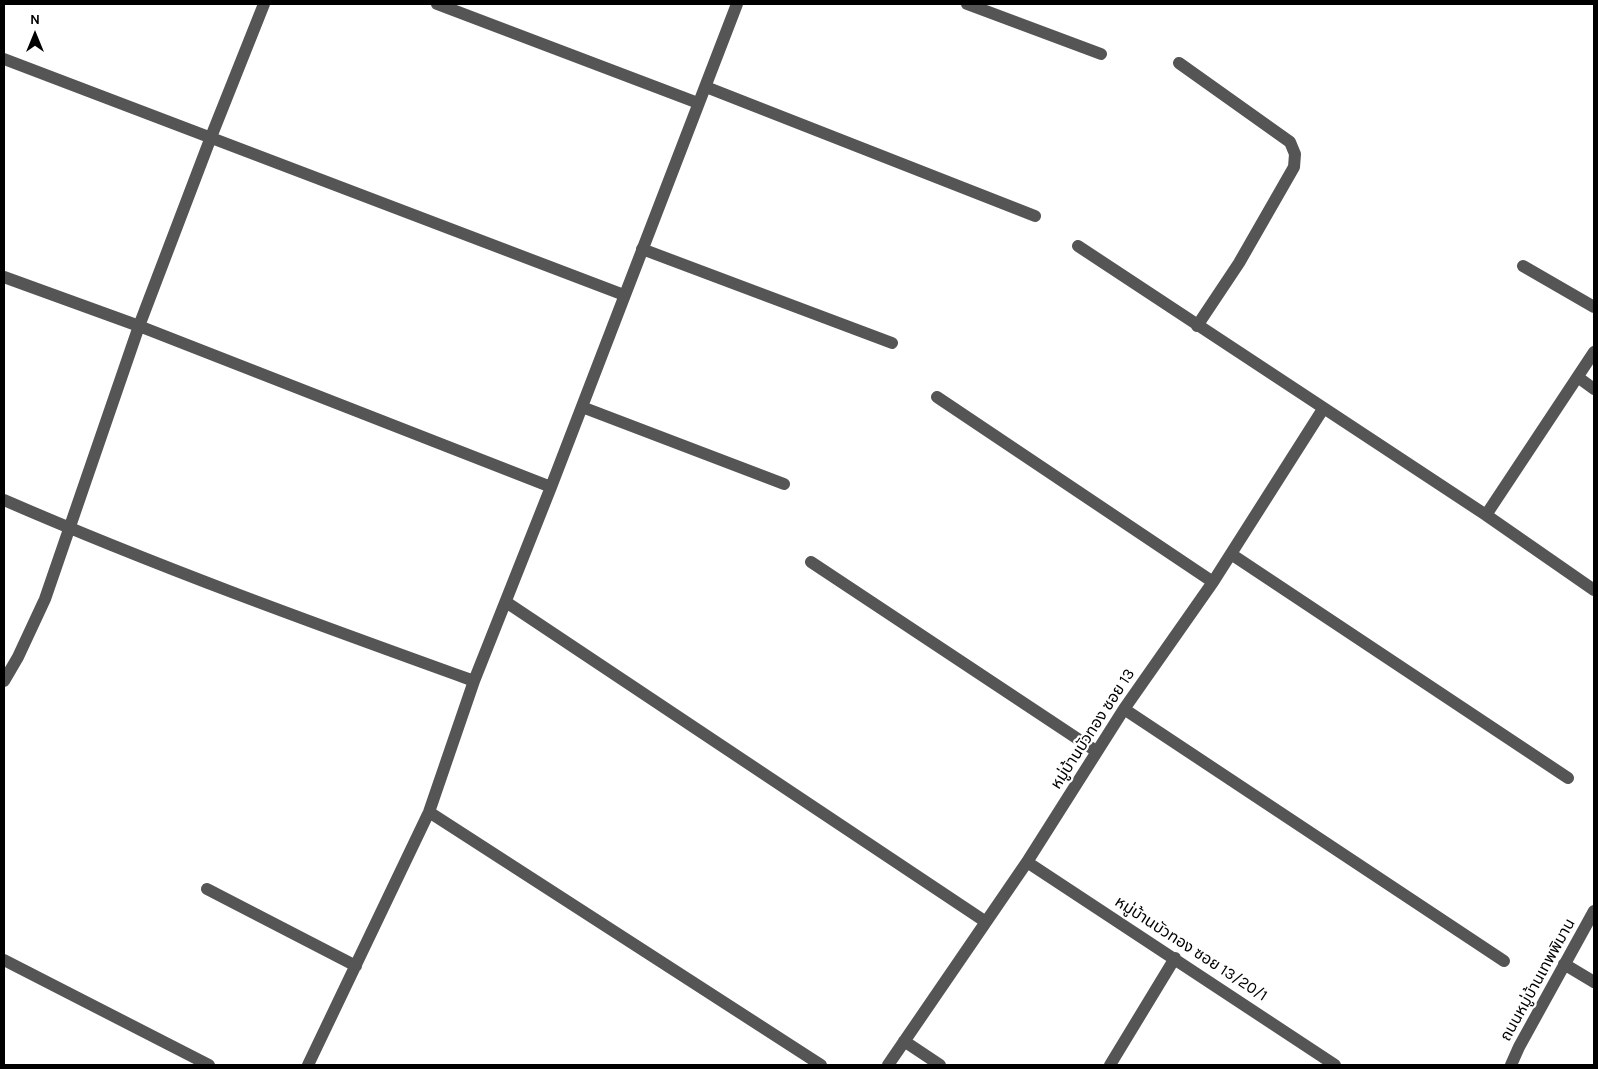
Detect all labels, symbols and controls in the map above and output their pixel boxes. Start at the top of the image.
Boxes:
north arrow [10,10,60,60]
text: N [30,11,40,28]
street label: หมู่บ้านบัวทอง ซอย 13 [1047,665,1139,793]
street label: หมู่บ้านบัวทอง ซอย 13/20/1 [1111,892,1271,1006]
street label: ถนนหมู่บ้านเทพพิมาน [1496,915,1580,1045]

